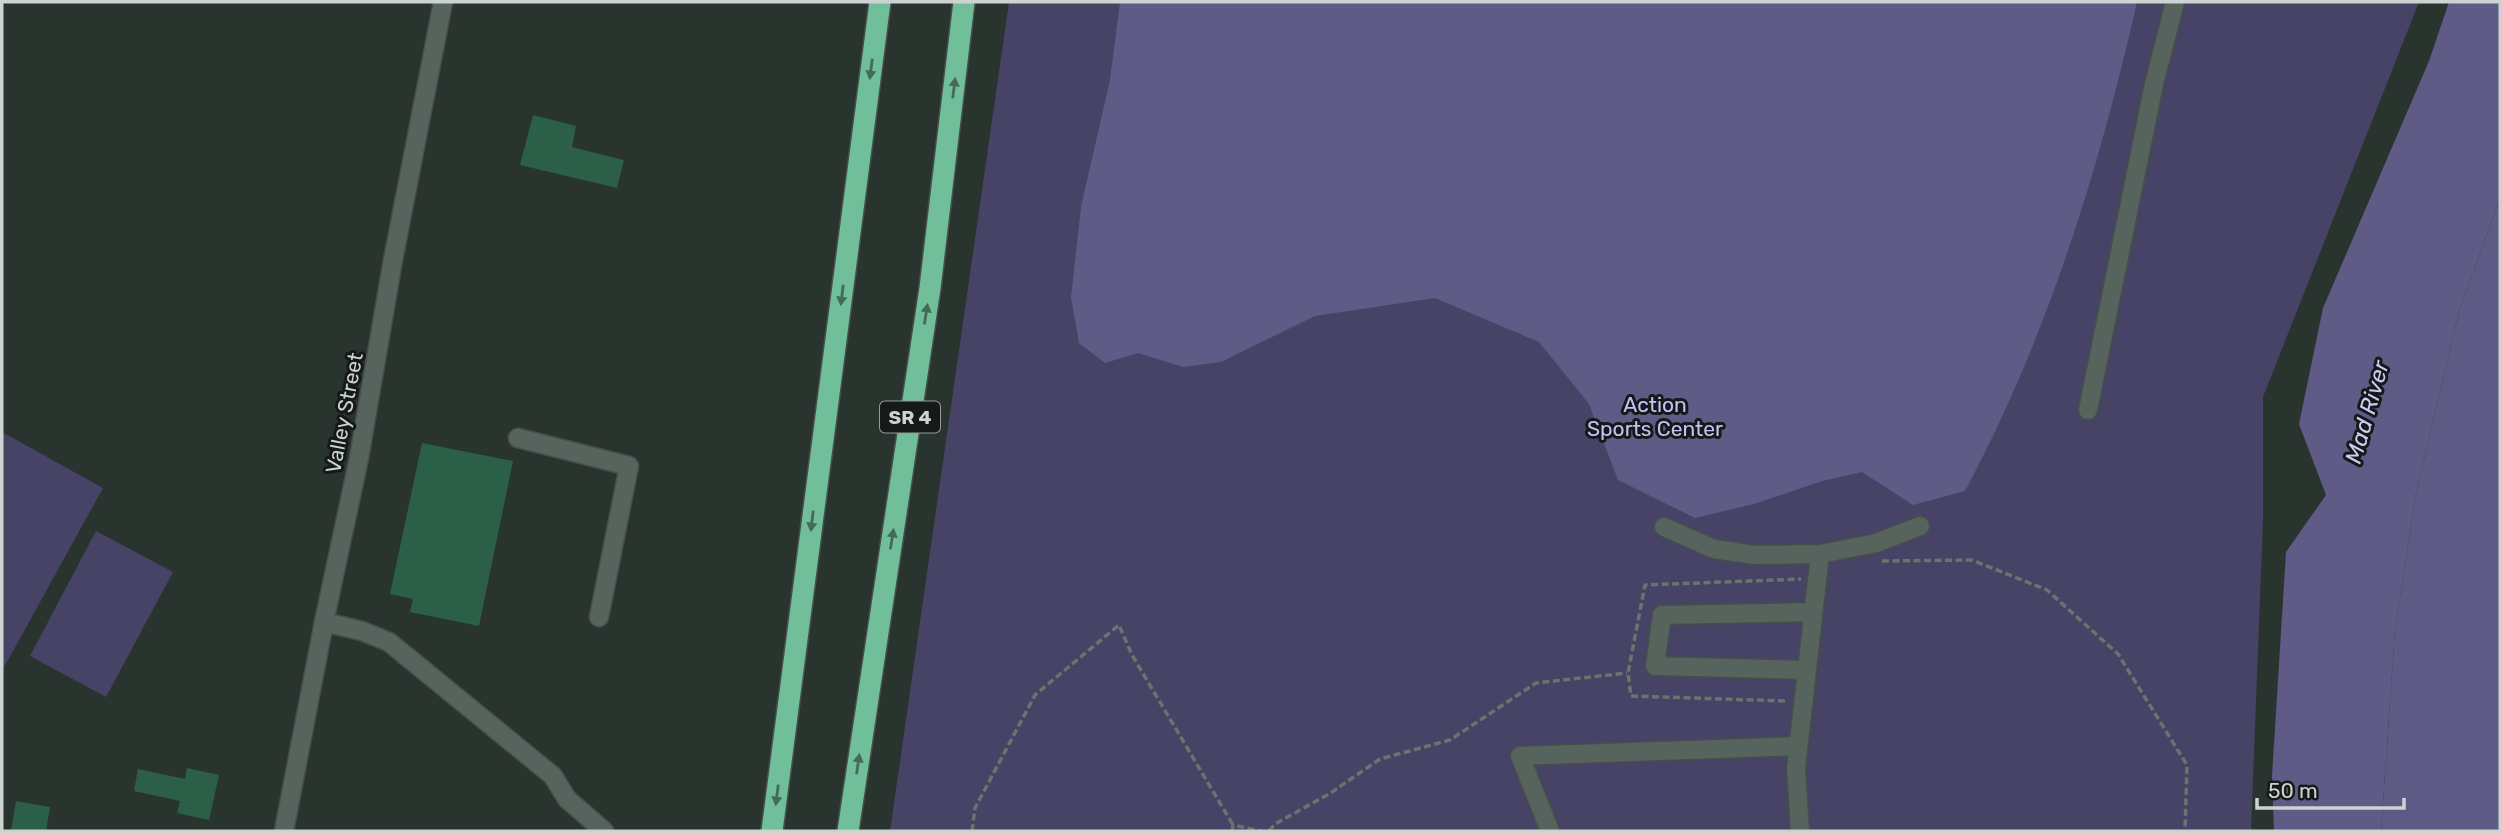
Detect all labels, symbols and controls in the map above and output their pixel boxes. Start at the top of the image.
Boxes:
one-way arrow [866,59,877,81]
one-way arrow [948,77,959,99]
one-way arrow [836,284,847,306]
one-way arrow [921,303,932,325]
street label: Valley Street [320,350,368,476]
water label: Mad River [2339,356,2395,467]
park label: Action Sports Center [1587,392,1723,441]
road number: SR 4 [880,402,940,432]
one-way arrow [807,510,818,532]
one-way arrow [886,528,897,550]
one-way arrow [852,753,863,775]
scale bar [2257,766,2404,810]
text: 50 m [2268,778,2318,803]
one-way arrow [771,784,782,806]

